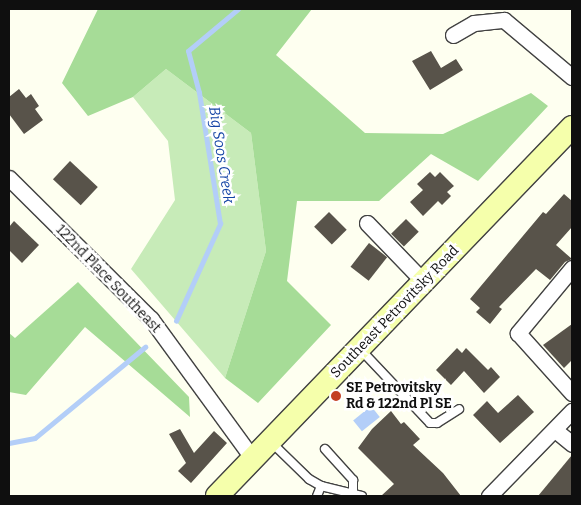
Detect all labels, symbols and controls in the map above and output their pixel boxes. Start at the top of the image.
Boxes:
water label: Big Soos Creek [204,105,238,205]
street label: 122nd Place Southeast [52,222,164,336]
street label: Southeast Petrovitsky Road [327,243,463,381]
place label: SE Petrovitsky Rd & 122nd Pl SE [346,380,452,412]
marker: SE Petrovitsky Rd & 122nd Pl SE [330,390,342,402]

